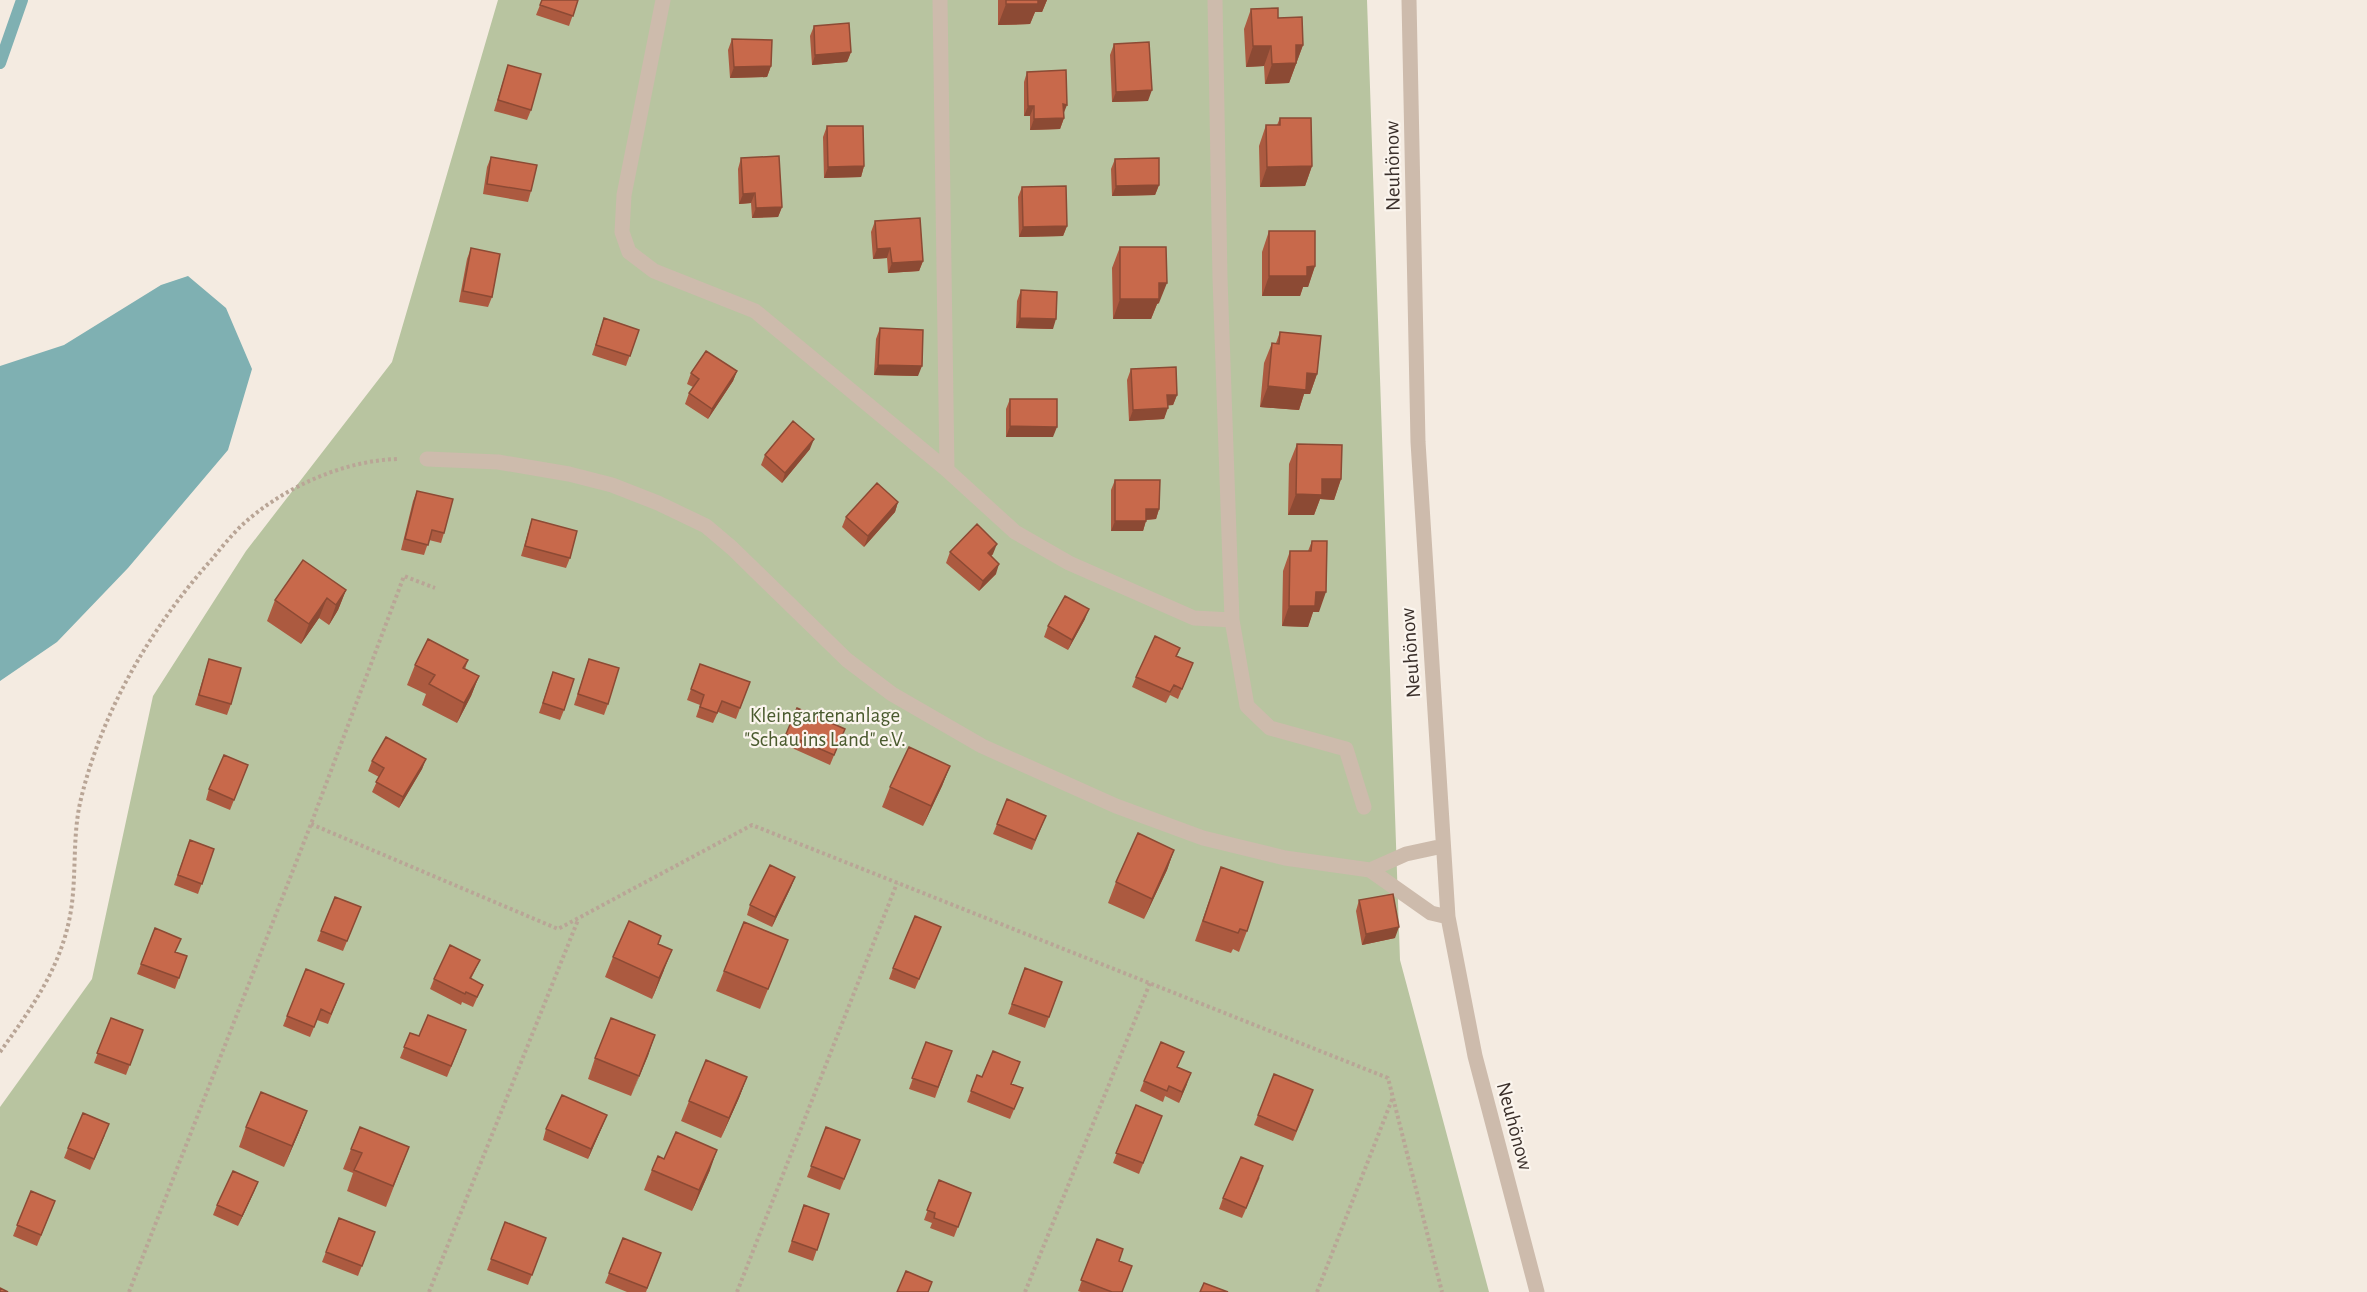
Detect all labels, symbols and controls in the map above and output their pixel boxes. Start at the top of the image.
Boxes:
street label: Neuhönow [1381,121,1404,211]
street label: Neuhönow [1397,607,1424,699]
park label: Kleingartenanlage "Schau ins Land" e.V. [744,705,906,750]
street label: Neuhönow [1493,1080,1536,1172]

